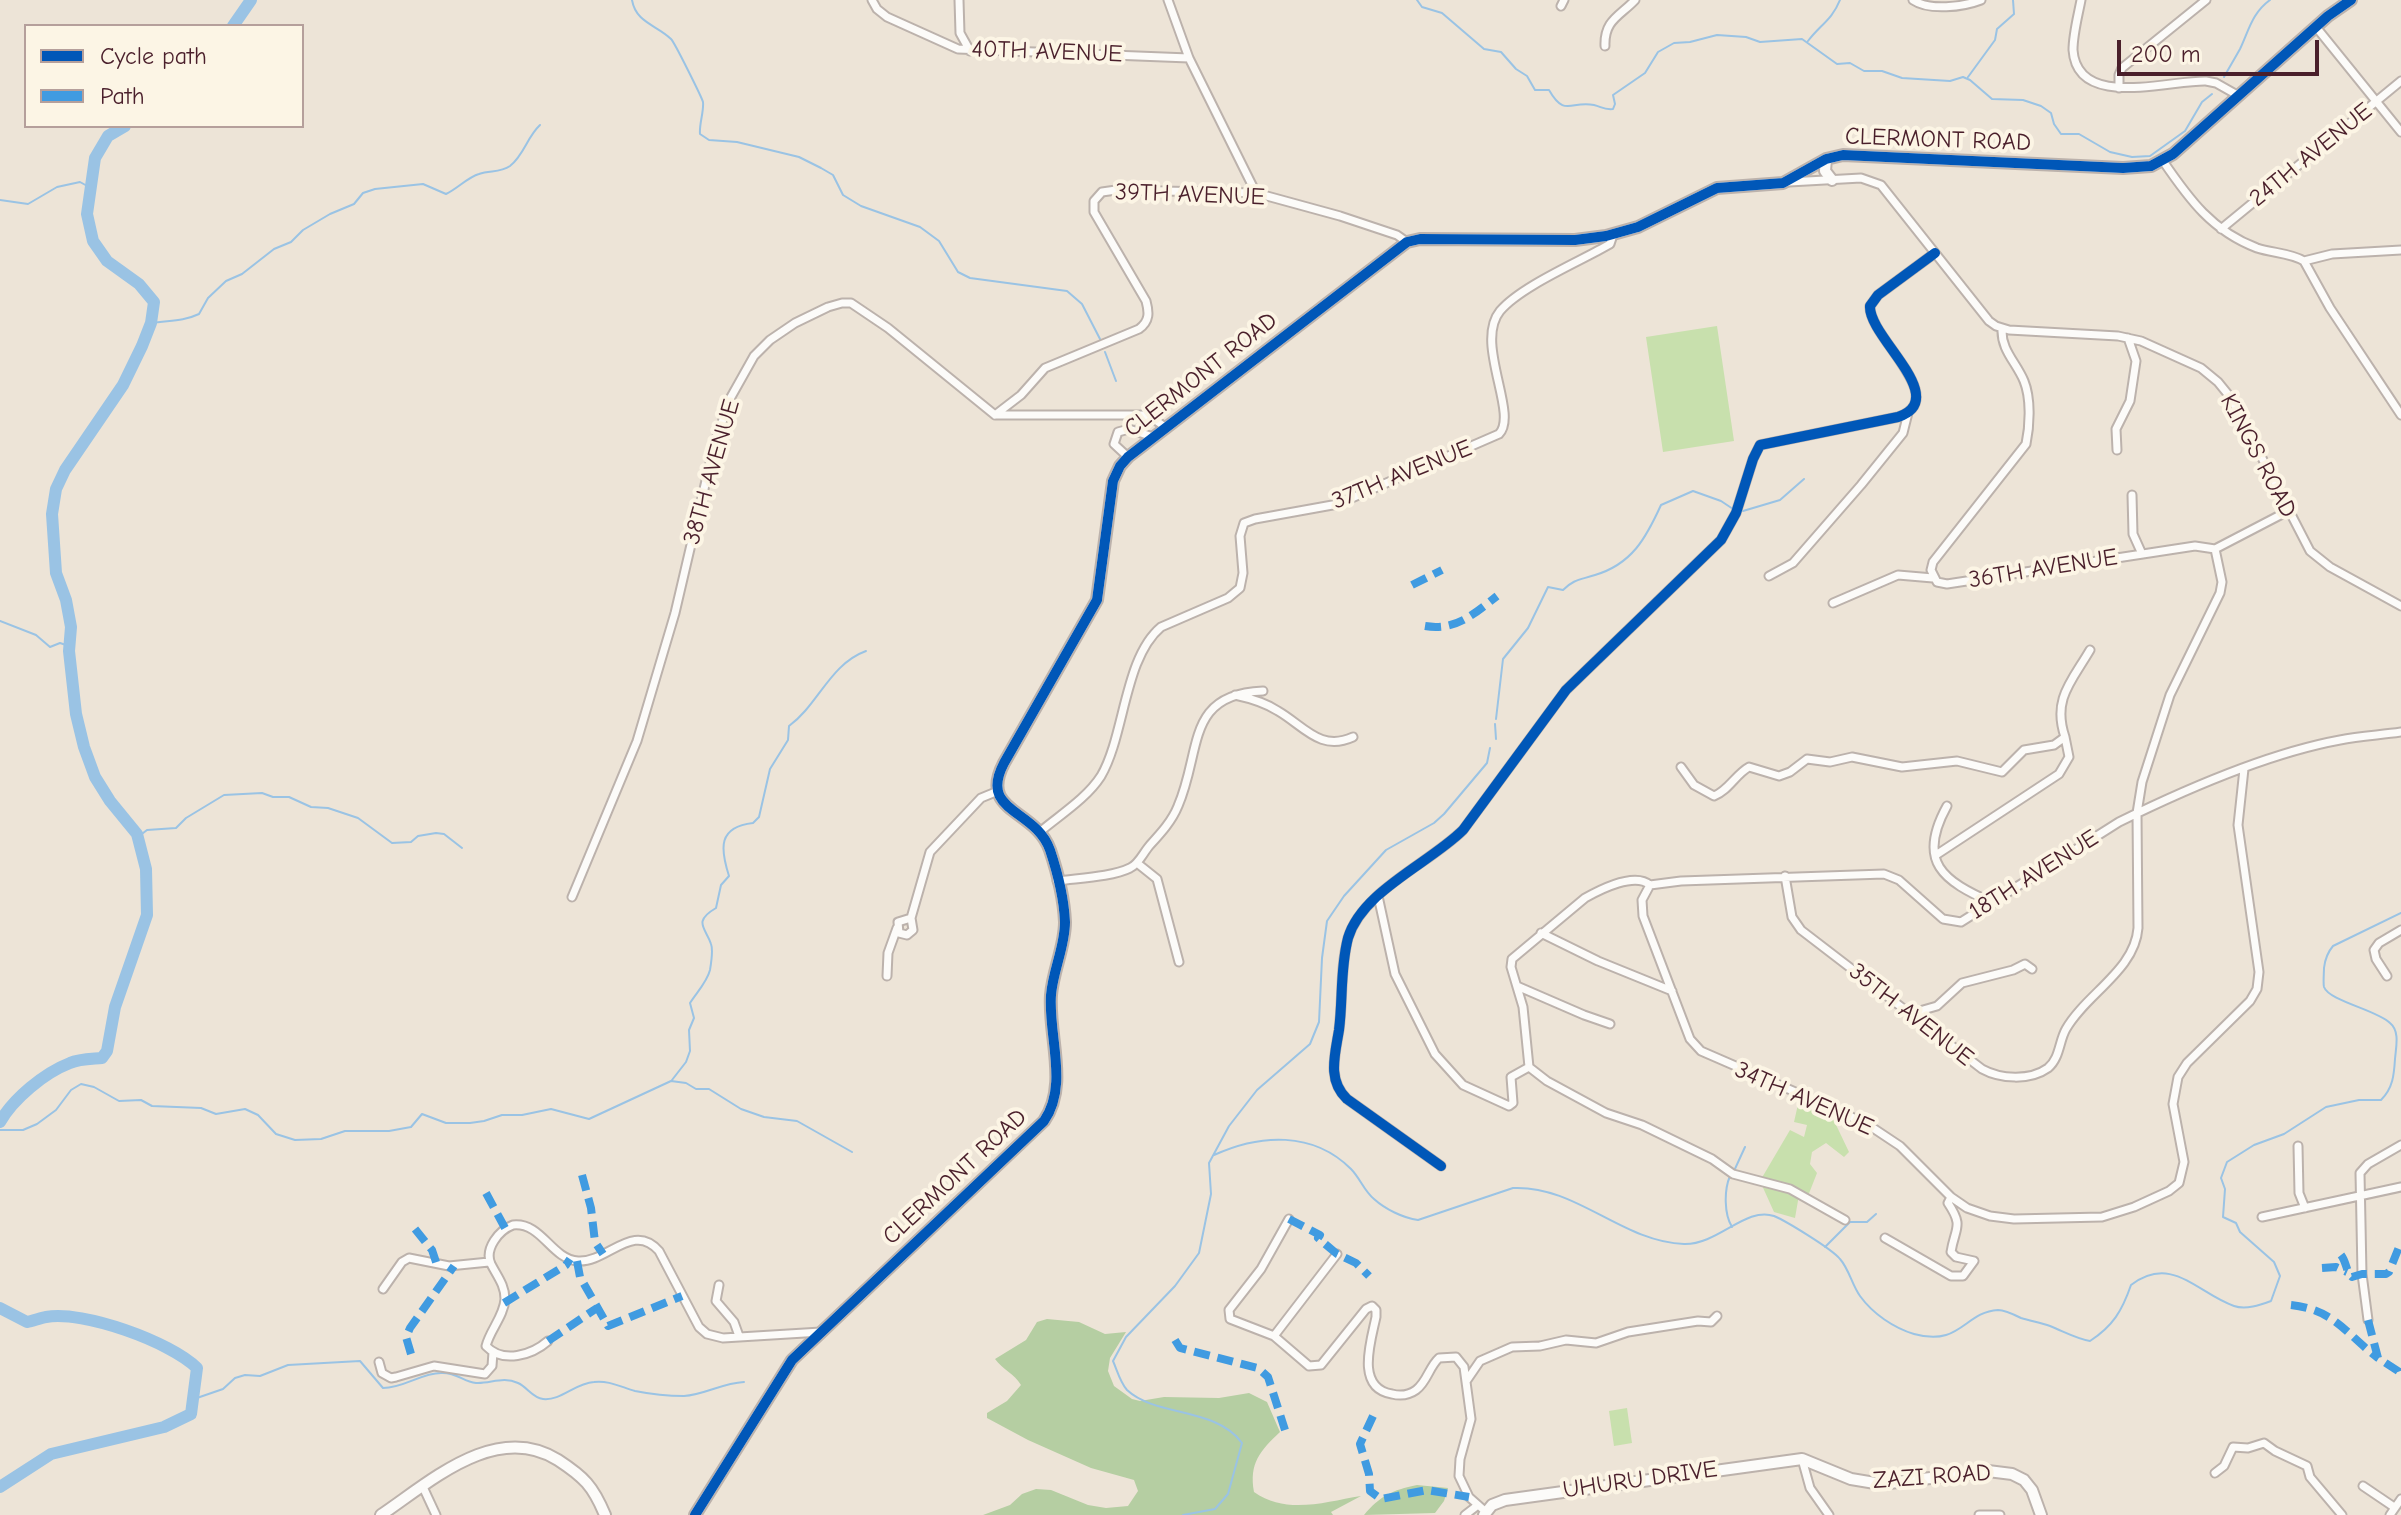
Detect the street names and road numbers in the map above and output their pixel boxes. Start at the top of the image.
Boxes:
street label: 40TH AVENUE [971,35,1123,69]
street label: 24TH AVENUE [2244,97,2378,213]
street label: CLERMONT ROAD [1845,122,2031,158]
street label: 39TH AVENUE [1115,178,1265,212]
street label: CLERMONT ROAD [1119,306,1283,444]
street label: KINGS ROAD [2213,389,2303,523]
street label: 38TH AVENUE [678,396,746,548]
street label: 37TH AVENUE [1328,434,1476,516]
street label: 36TH AVENUE [1967,543,2119,595]
street label: 18TH AVENUE [1964,824,2104,926]
street label: 35TH AVENUE [1843,957,1979,1073]
street label: 34TH AVENUE [1730,1056,1878,1142]
street label: CLERMONT ROAD [877,1103,1033,1251]
street label: UHURU DRIVE [1561,1455,1719,1505]
street label: ZAZI ROAD [1872,1459,1992,1495]

